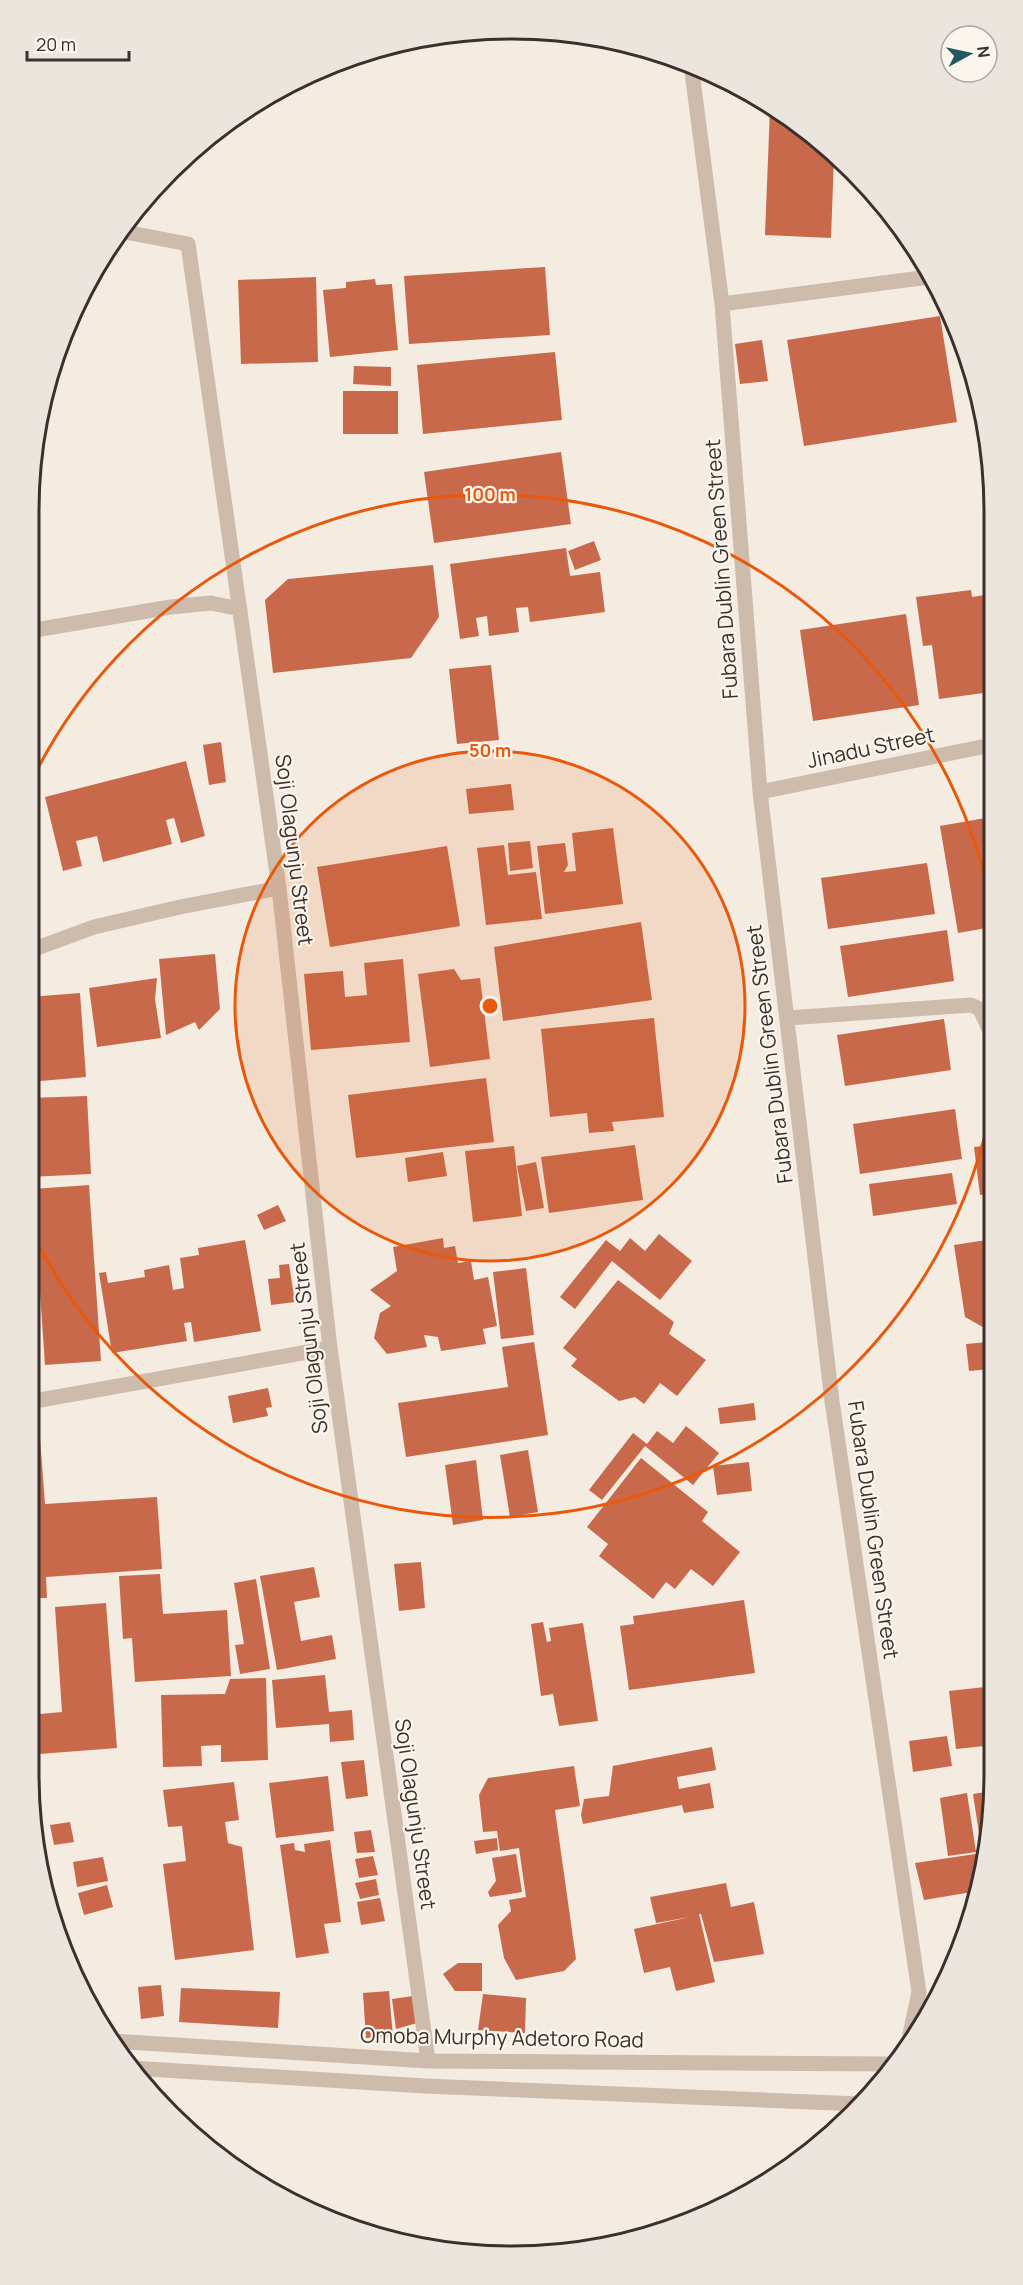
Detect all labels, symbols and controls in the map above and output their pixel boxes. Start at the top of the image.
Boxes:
scale bar [27,24,129,62]
north arrow [939,24,999,84]
text: 20 m [36,32,76,56]
text: N [972,45,996,59]
street label: Fubara Dublin Green Street [698,438,744,700]
text: 100 m [464,482,516,506]
street label: Jinadu Street [805,720,937,774]
text: 50 m [469,738,511,762]
street label: Soji Olagunju Street [269,753,321,947]
street label: Fubara Dublin Green Street [739,923,799,1185]
centre of rings [480,996,500,1016]
street label: Soji Olagunju Street [282,1241,334,1435]
street label: Fubara Dublin Green Street [842,1399,906,1661]
street label: Soji Olagunju Street [389,1717,443,1911]
street label: Omoba Murphy Adetoro Road [360,2021,644,2053]

